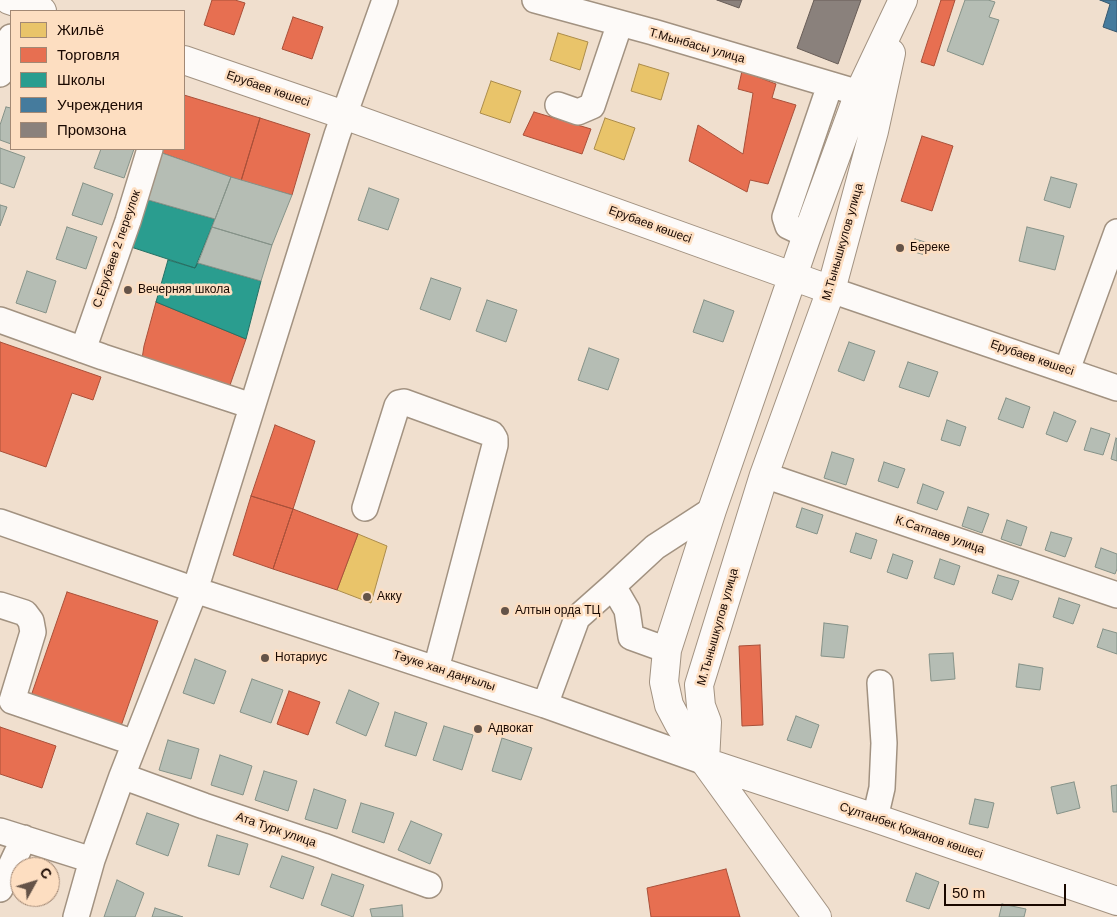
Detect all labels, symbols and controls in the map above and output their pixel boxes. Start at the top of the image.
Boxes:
legend [10,10,185,150]
text: Жильё [57,21,104,38]
street label: Т.Мынбасы улица [648,25,746,67]
text: Торговля [57,46,120,63]
street label: Ерубаев көшесі [224,68,312,110]
text: Школы [57,71,105,88]
text: Учреждения [57,96,143,113]
text: Промзона [57,121,126,138]
street label: М.Тынышкулов улица [819,182,867,302]
street label: С.Ерубаев 2 переулок [90,188,144,310]
street label: Ерубаев көшесі [607,203,693,247]
place label: Береке [910,241,950,255]
marker: Береке [894,242,906,254]
place label: Вечерняя школа [138,283,230,297]
marker: Вечерняя школа [122,284,134,296]
street label: Ерубаев көшесі [988,337,1076,379]
street label: К.Сатпаев улица [893,513,987,557]
street label: М.Тынышкулов улица [694,567,742,687]
place label: Акку [377,590,402,604]
marker: Акку [361,591,373,603]
place label: Алтын орда ТЦ [515,604,600,618]
marker: Алтын орда ТЦ [499,605,511,617]
street label: Тәуке хан даңғылы [391,648,497,694]
place label: Нотариус [275,651,327,665]
marker: Нотариус [259,652,271,664]
place label: Адвокат [488,722,533,736]
marker: Адвокат [472,723,484,735]
street label: Сұлтанбек Қожанов көшесі [838,800,984,862]
street label: Ата Турк улица [234,810,318,850]
north arrow [10,857,60,907]
text: С [36,864,55,882]
scale bar [947,874,1070,906]
text: 50 m [952,884,985,901]

